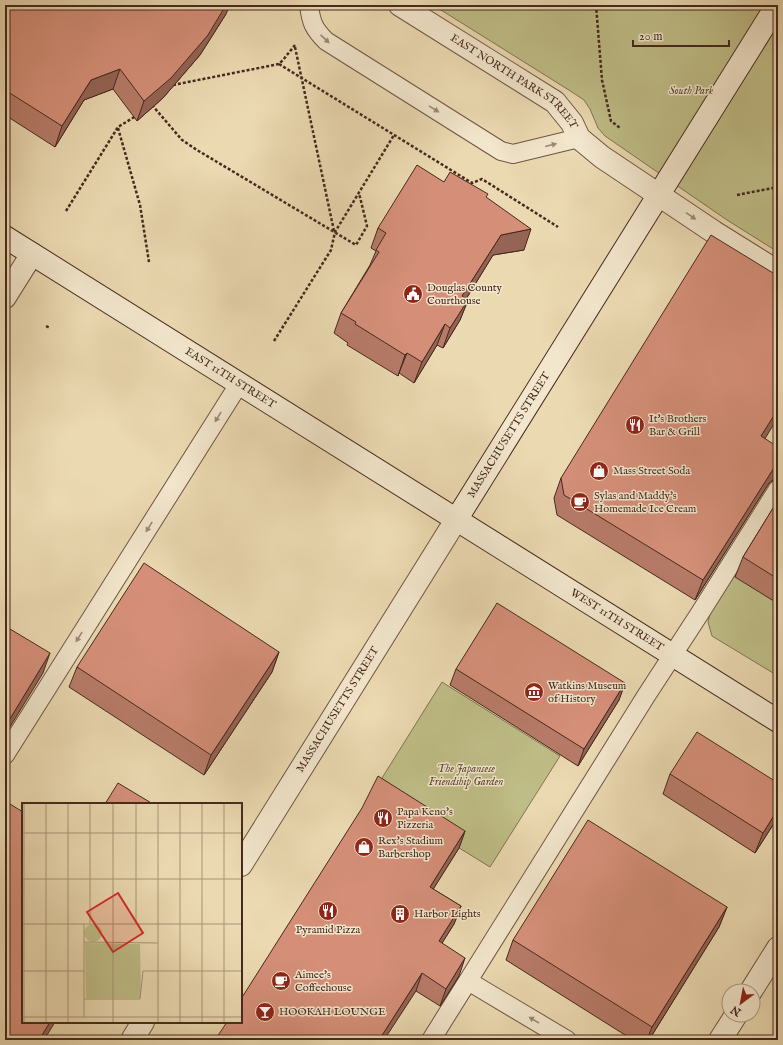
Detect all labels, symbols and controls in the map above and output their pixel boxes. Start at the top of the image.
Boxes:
scale bar [633,22,729,48]
text: 20 m [639,29,662,44]
street label: EAST NORTH PARK STREET [448,31,581,131]
one-way arrow [320,34,330,44]
park label: South Park [669,84,714,98]
one-way arrow [429,105,439,113]
one-way arrow [545,142,557,148]
one-way arrow [686,212,696,220]
place label: Douglas County Courthouse [427,281,502,308]
public building icon: Douglas County Courthouse [402,283,424,305]
street label: EAST 11TH STREET [182,345,278,412]
street label: MASSACHUSETTS STREET [464,370,553,501]
one-way arrow [215,411,222,423]
place label: It's Brothers Bar & Grill [649,412,707,439]
restaurant icon: It's Brothers Bar & Grill [624,414,646,436]
shop icon: Mass Street Soda [588,460,610,482]
place label: Mass Street Soda [613,464,690,478]
place label: Sylas and Maddy's Homemade Ice Cream [594,489,697,516]
cafe icon: Sylas and Maddy's Homemade Ice Cream [569,491,591,513]
one-way arrow [145,522,153,532]
street label: WEST 11TH STREET [568,586,666,655]
one-way arrow [76,631,83,643]
street label: MASSACHUSETTS STREET [293,644,382,775]
place label: Watkins Museum of History [548,679,627,706]
museum icon: Watkins Museum of History [523,681,545,703]
park label: The Japansese Friendship Garden [429,762,503,789]
inset map [22,803,242,1023]
place label: Papa Keno's Pizzeria [397,805,453,832]
restaurant icon: Papa Keno's Pizzeria [372,807,394,829]
place label: Rex's Stadium Barbershop [378,834,444,861]
shop icon: Rex's Stadium Barbershop [353,836,375,858]
restaurant icon: Pyramid Pizza [317,900,339,922]
building icon: Harbor Lights [389,903,411,925]
place label: Harbor Lights [414,907,481,921]
place label: Pyramid Pizza [296,923,361,937]
place label: Aimee's Coffeehouse [294,968,352,995]
cafe icon: Aimee's Coffeehouse [270,970,292,992]
north arrow [721,983,761,1023]
bar icon: HOOKAH LOUNGE [254,1001,276,1023]
text: N [728,1002,745,1020]
place label: HOOKAH LOUNGE [279,1005,386,1019]
one-way arrow [528,1017,539,1024]

